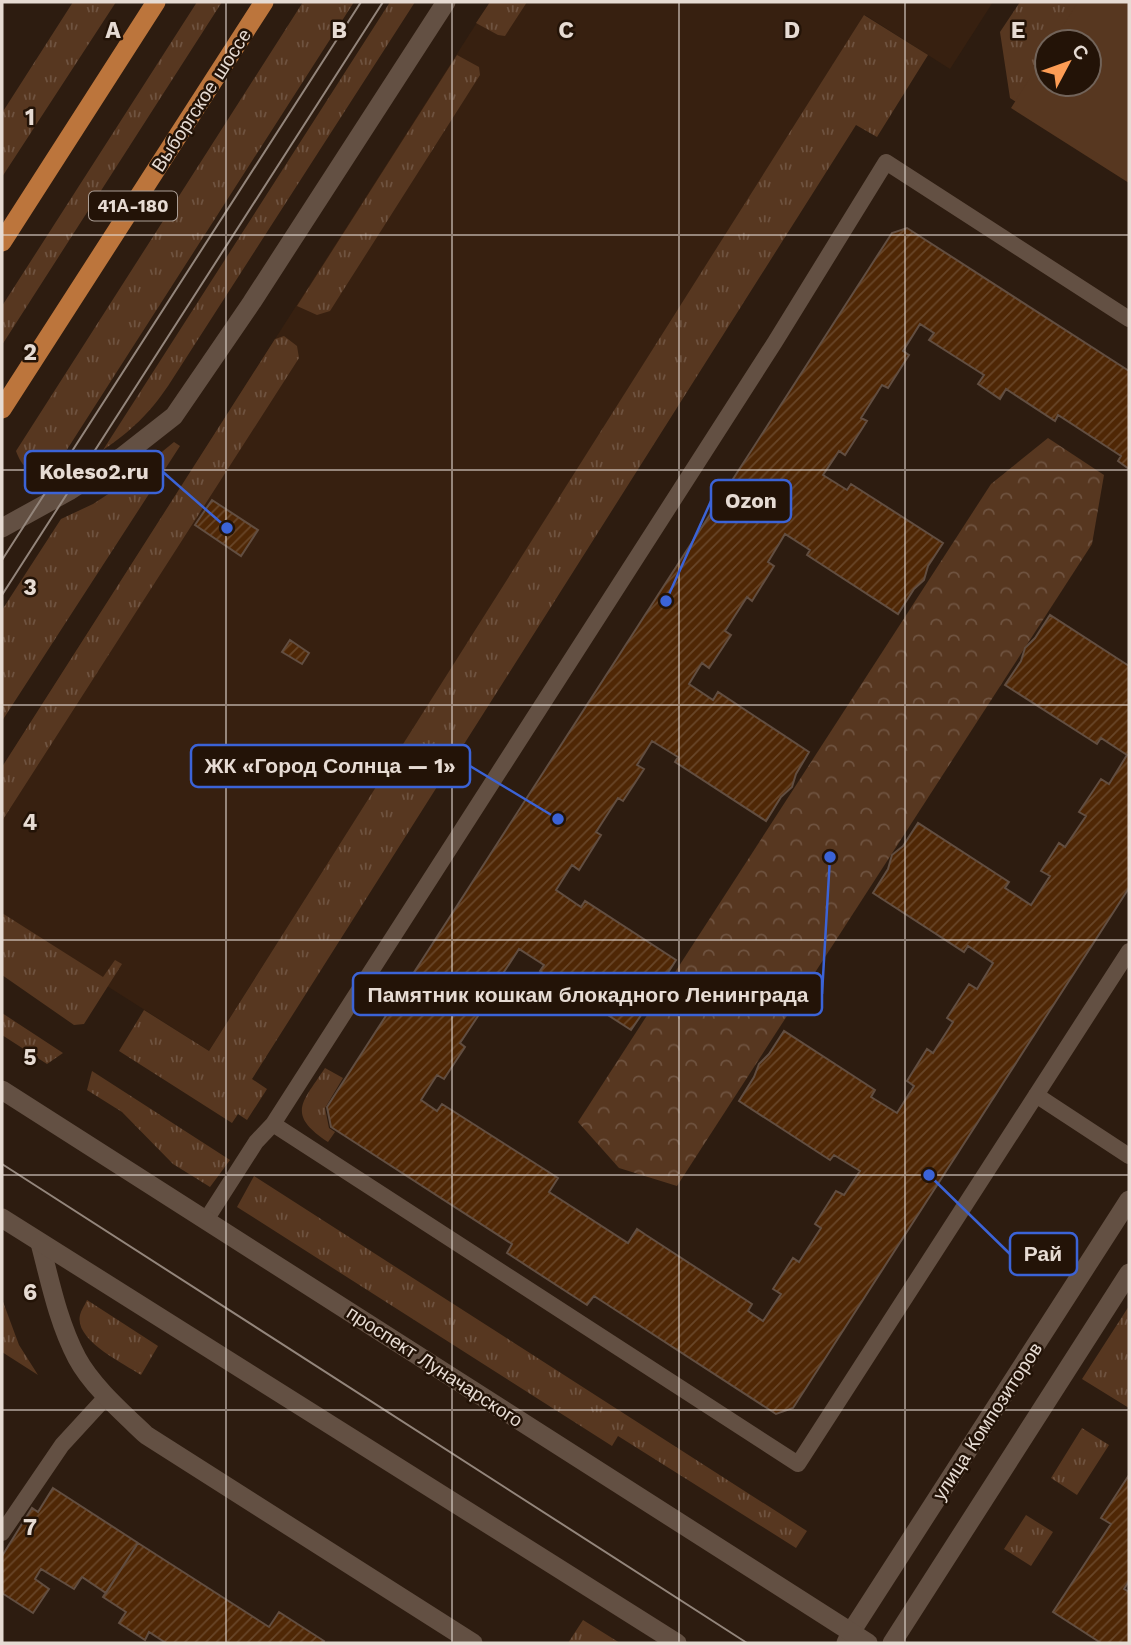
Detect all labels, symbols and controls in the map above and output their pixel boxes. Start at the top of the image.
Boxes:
text: A [105,17,121,44]
text: B [331,17,347,44]
text: C [558,17,574,44]
text: D [784,17,800,44]
text: E [1011,17,1025,44]
street label: Выборгское шоссе [147,24,256,176]
north arrow [1033,28,1103,98]
text: С [1067,39,1094,65]
text: 1 [25,104,35,131]
road number: 41А-180 [89,191,177,220]
text: 2 [23,339,37,366]
callout: Koleso2.ru [25,451,163,493]
text: Koleso2.ru [39,459,149,484]
callout: Ozon [711,480,791,522]
text: Ozon [725,488,777,513]
text: 3 [23,574,37,601]
callout: ЖК «Город Солнца — 1» [191,745,470,787]
text: ЖК «Город Солнца — 1» [203,753,456,778]
text: 4 [23,809,38,836]
callout: Памятник кошкам блокадного Ленинграда [353,973,822,1015]
text: Памятник кошкам блокадного Ленинграда [368,982,809,1007]
text: 5 [23,1044,37,1071]
callout: Рай [1010,1233,1077,1275]
text: Рай [1024,1241,1062,1266]
text: 6 [23,1279,37,1306]
street label: проспект Луначарского [342,1301,527,1432]
street label: улица Композиторов [928,1338,1047,1505]
text: 7 [23,1514,37,1541]

